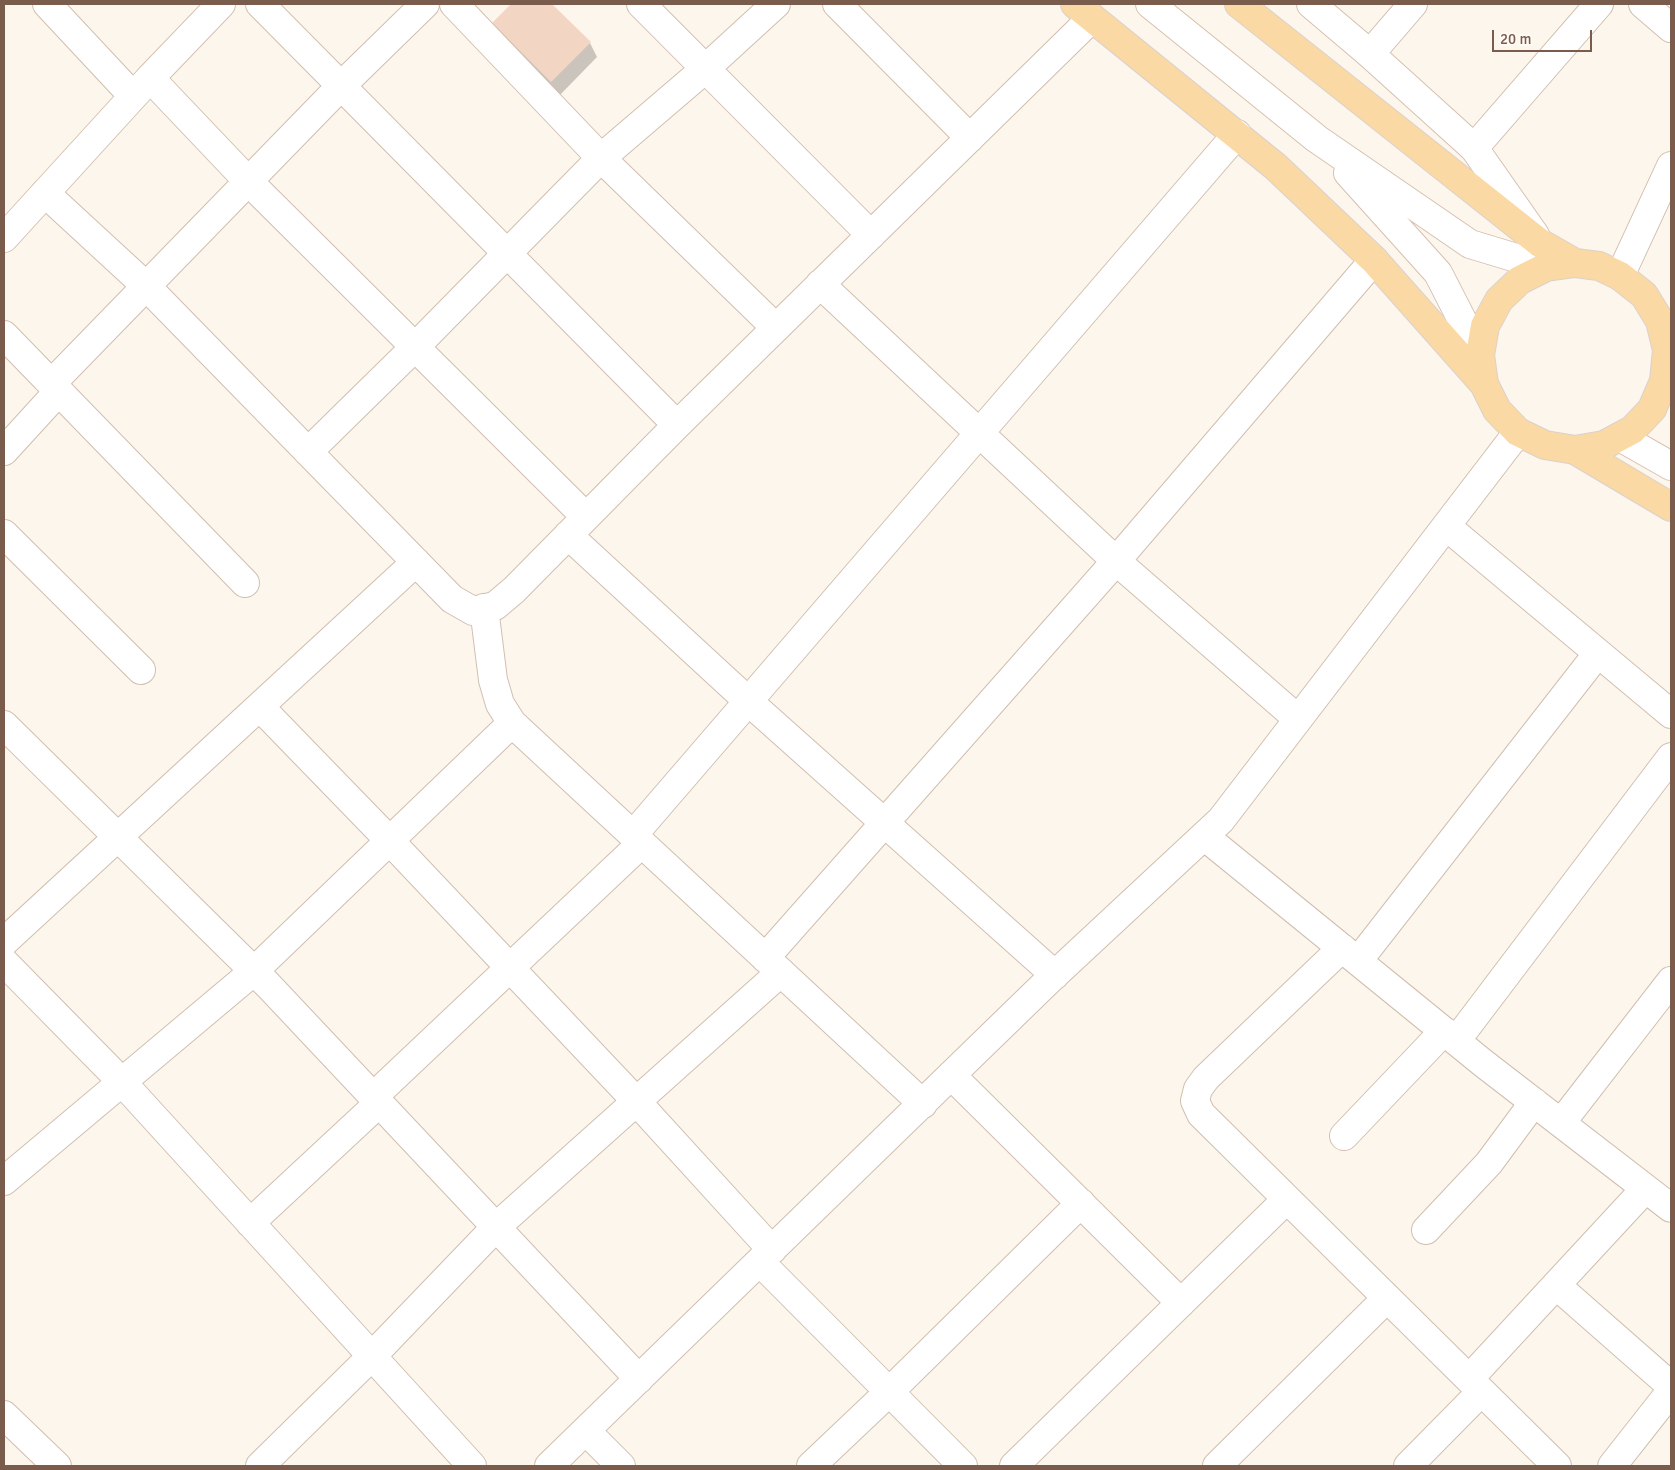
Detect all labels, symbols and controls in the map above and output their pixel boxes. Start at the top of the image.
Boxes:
scale bar [1495,20,1595,52]
text: 20 m [1500,30,1531,48]

